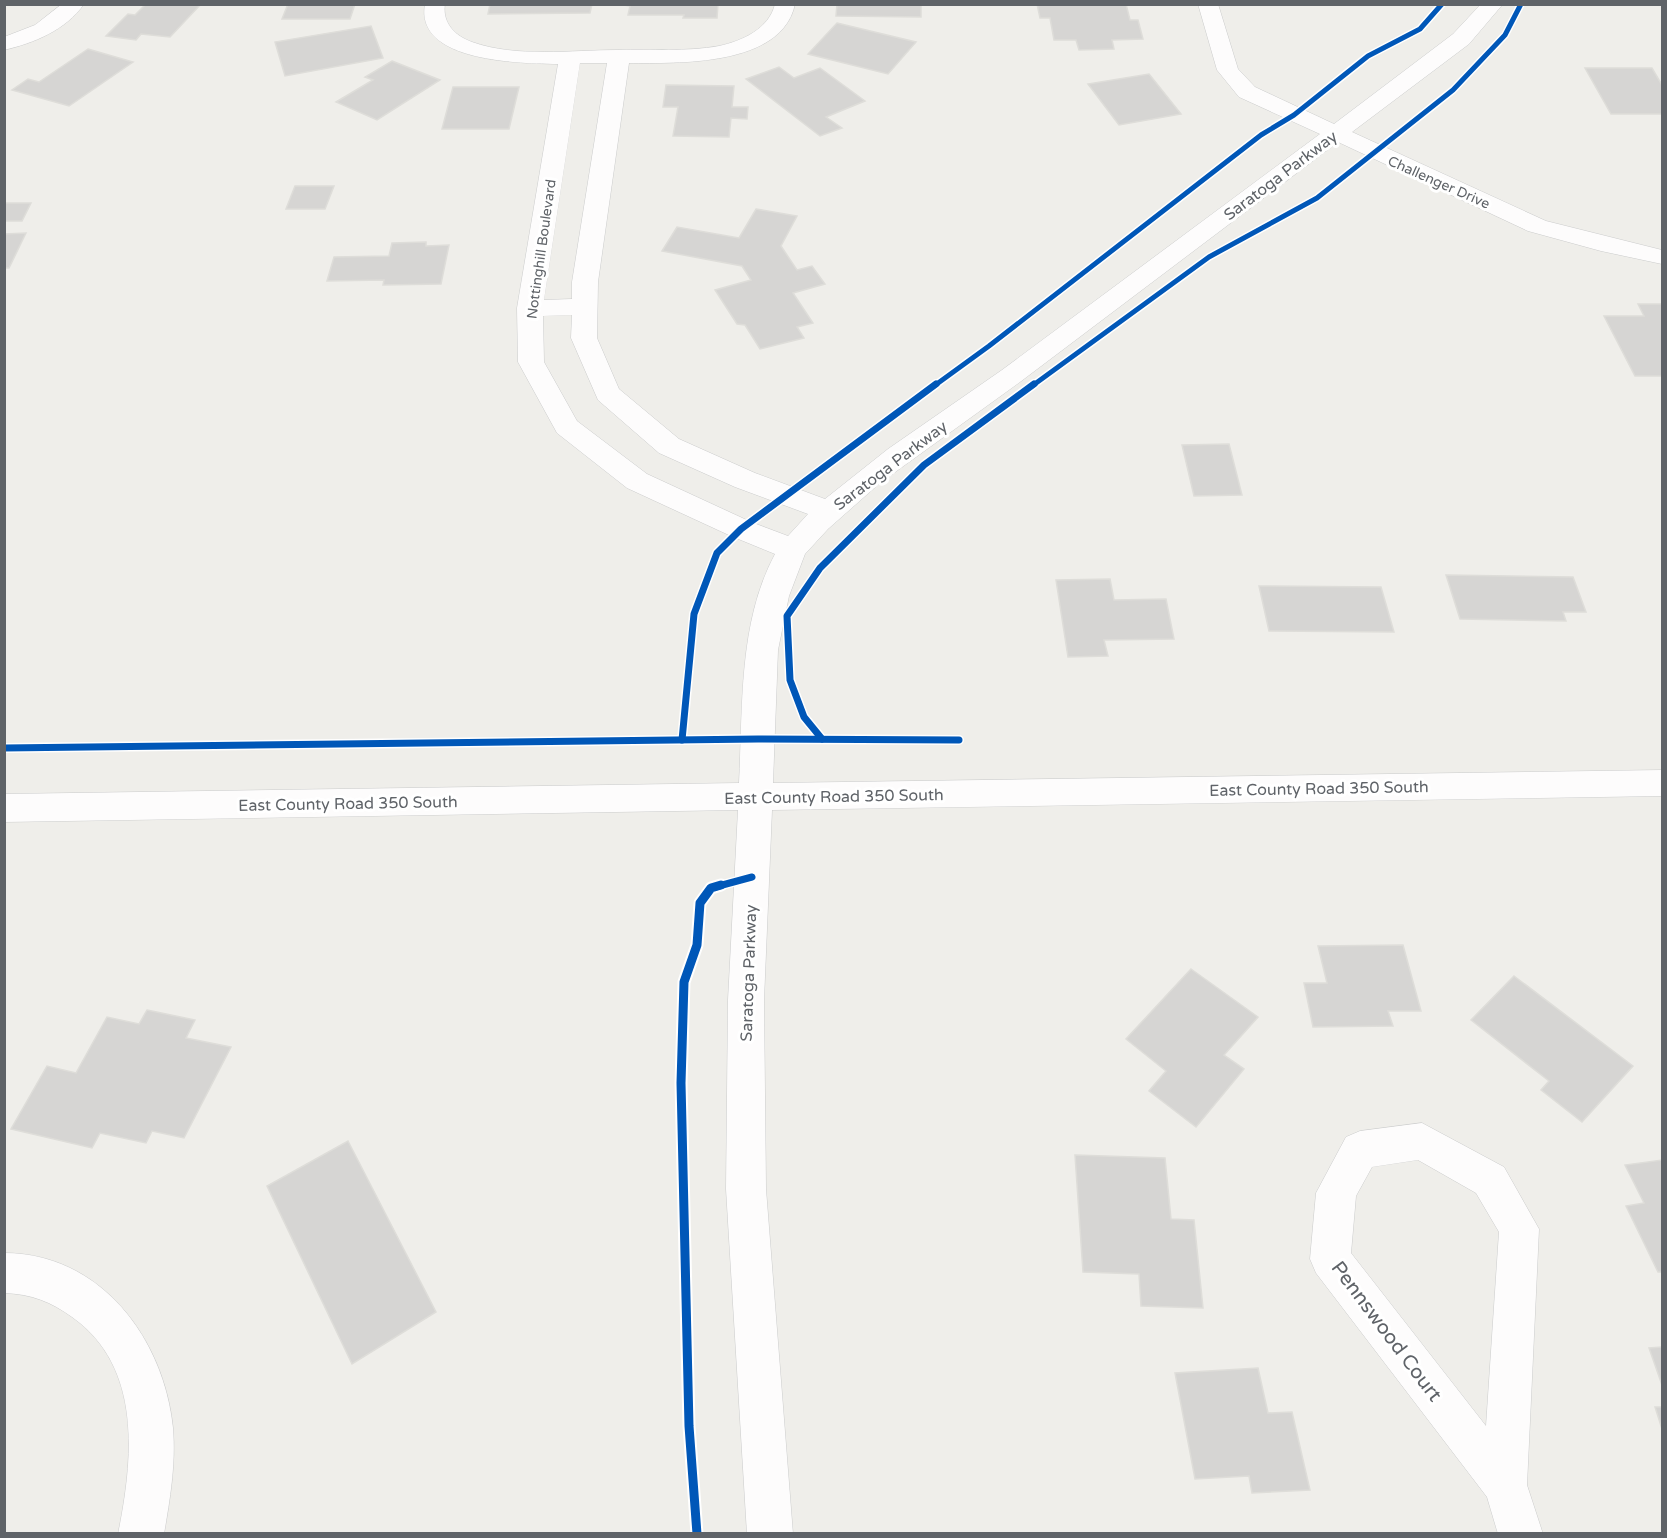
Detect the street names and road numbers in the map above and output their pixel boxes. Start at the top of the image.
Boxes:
street label: Saratoga Parkway [1220,126,1342,225]
street label: Challenger Drive [1385,152,1492,213]
street label: Nottinghill Boulevard [523,178,560,320]
street label: Saratoga Parkway [830,416,952,515]
street label: East County Road 350 South [1209,777,1429,801]
street label: East County Road 350 South [724,785,944,809]
street label: East County Road 350 South [238,792,458,816]
street label: Saratoga Parkway [737,904,761,1042]
street label: Pennswood Court [1326,1257,1447,1407]

